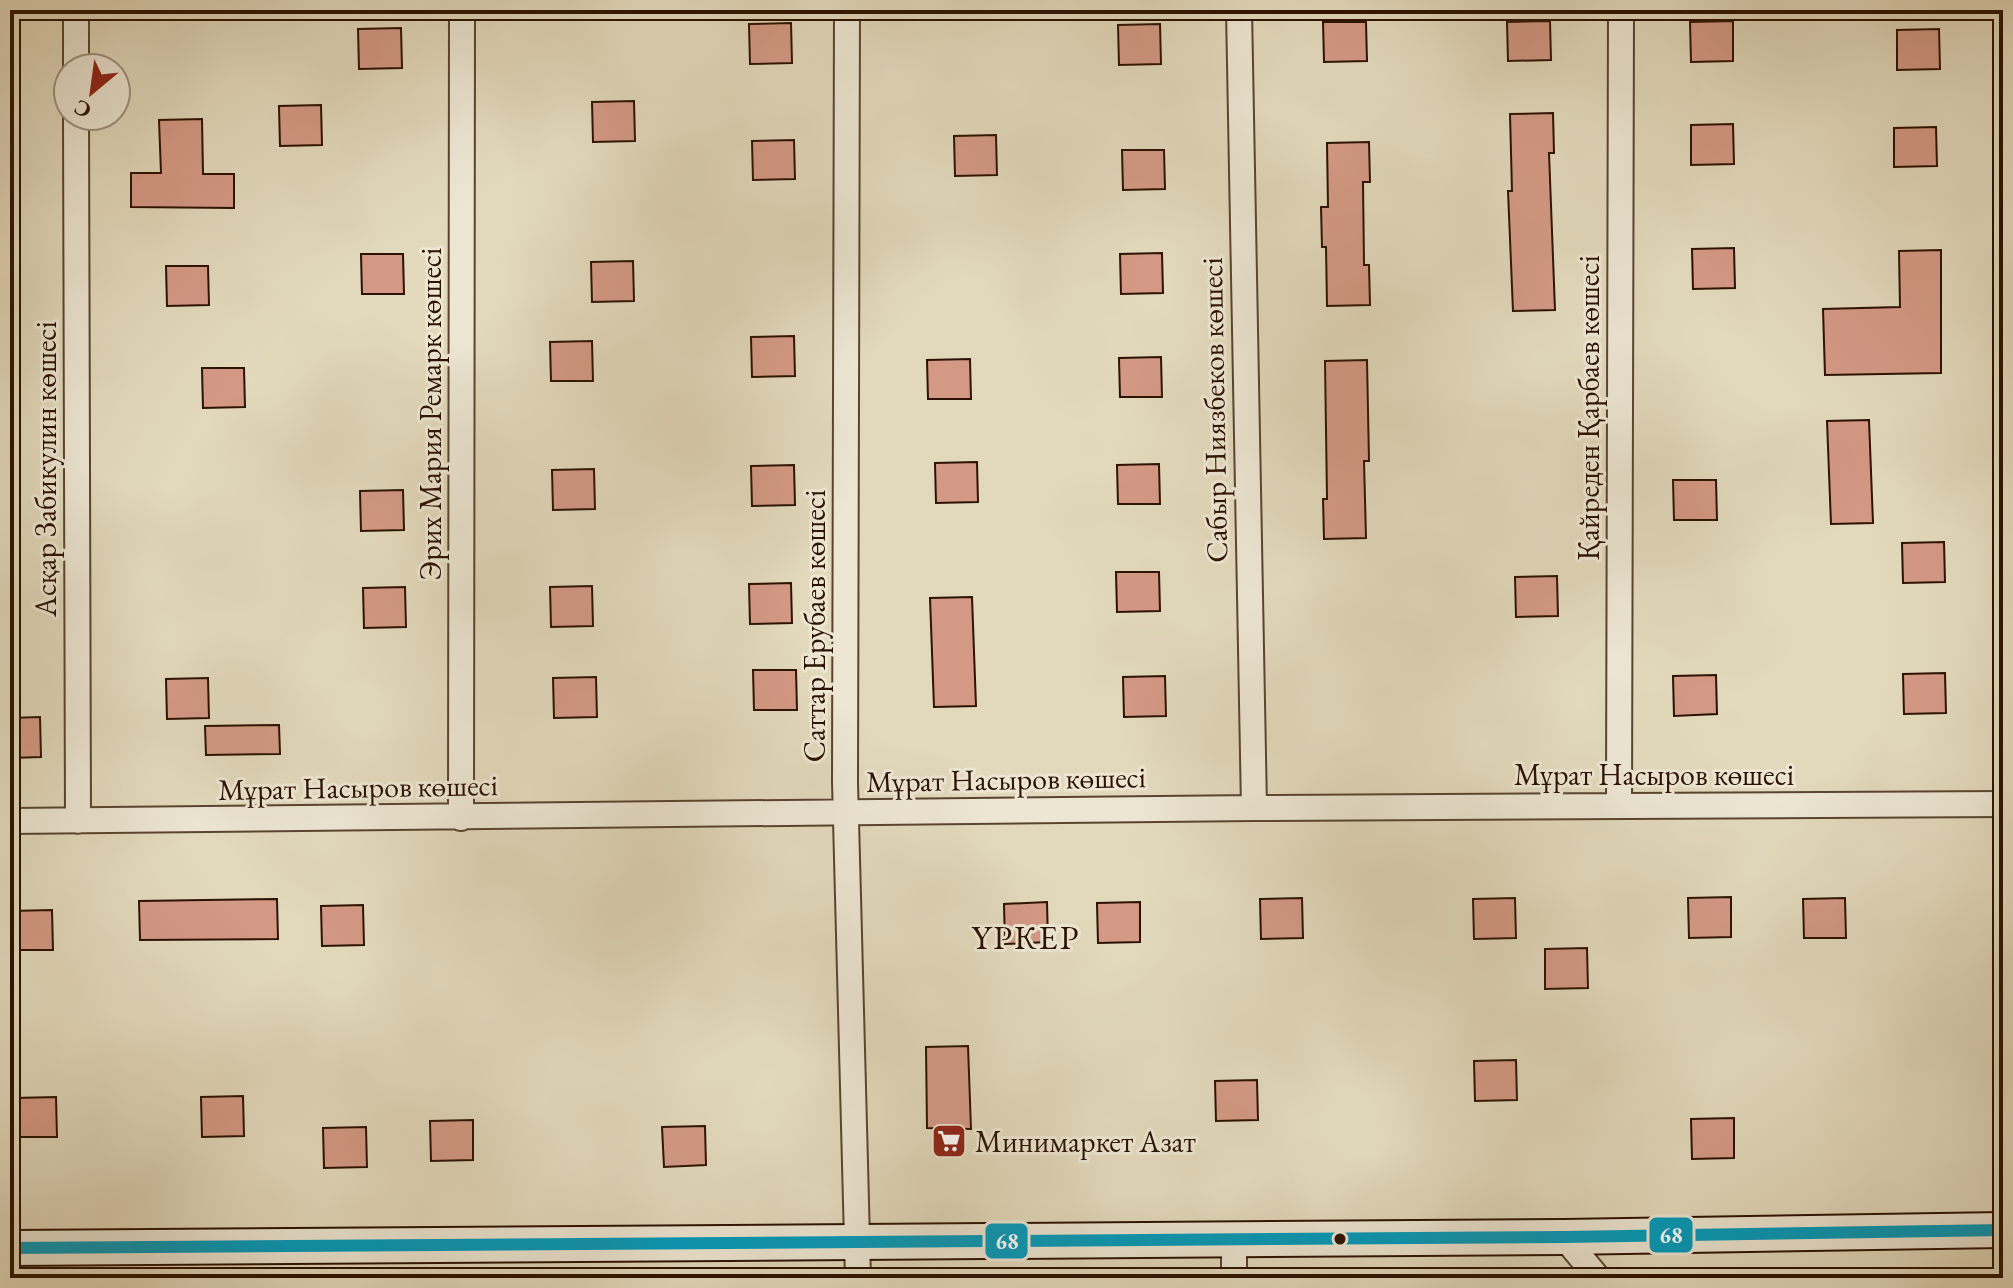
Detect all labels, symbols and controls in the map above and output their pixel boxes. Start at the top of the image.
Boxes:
north arrow [52,52,132,132]
text: С [69,93,96,126]
street label: Эрих Мария Ремарк көшесі [411,248,450,580]
street label: Қайреден Қарбаев көшесі [1569,255,1608,561]
street label: Сабыр Ниязбеков көшесі [1192,257,1236,563]
street label: Асқар Забикулин көшесі [26,321,65,618]
street label: Саттар Ерубаев көшесі [795,490,834,762]
street label: Мұрат Насыров көшесі [1514,755,1794,794]
street label: Мұрат Насыров көшесі [866,757,1146,801]
street label: Мұрат Насыров көшесі [218,765,498,809]
district label: ҮРКЕР [972,915,1080,959]
supermarket icon: Минимаркет Азат [930,1122,968,1160]
place label: Минимаркет Азат [975,1122,1196,1161]
line badge: 68 [1648,1216,1694,1254]
text: 68 [1659,1221,1683,1250]
line badge: 68 [984,1222,1029,1260]
text: 68 [995,1227,1019,1256]
unlabelled marker [1332,1231,1348,1247]

